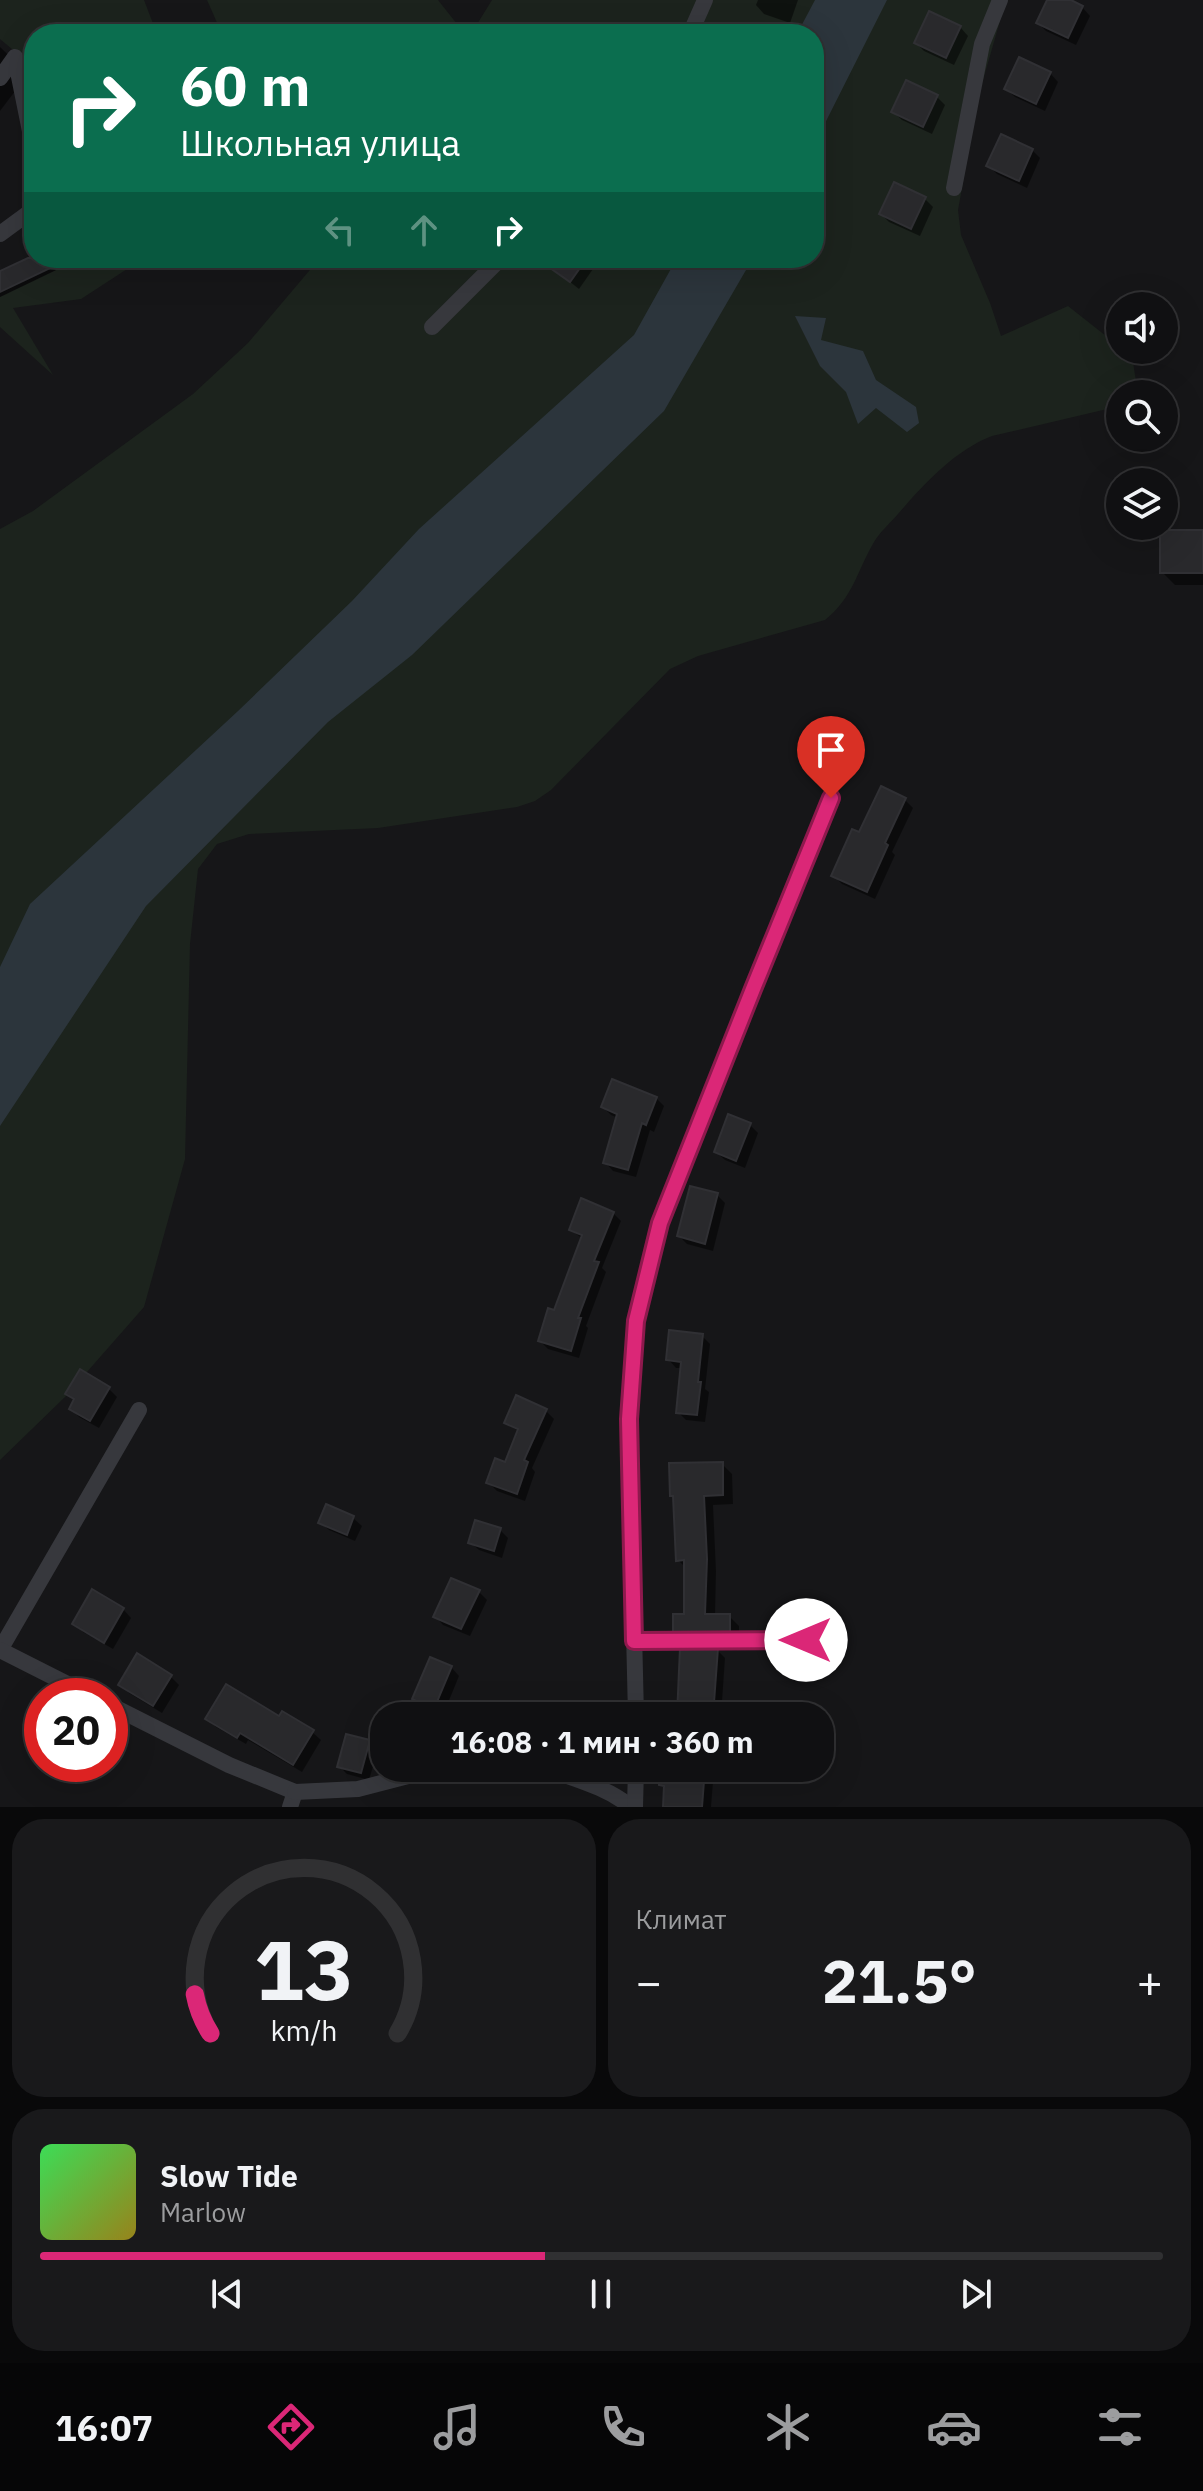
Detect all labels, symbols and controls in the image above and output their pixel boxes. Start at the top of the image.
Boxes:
text: 60 m [180,49,310,121]
icon: right [48,56,152,160]
text: Школьная улица [180,119,461,166]
icon: left [318,208,362,252]
icon: ahead [402,208,446,252]
icon: right [486,208,530,252]
map controls [1106,292,1178,540]
button: sound [1106,292,1178,364]
button: search [1106,380,1178,452]
button: layers [1106,468,1178,540]
pin [797,716,865,798]
icon: arrive [809,728,853,772]
position arrow [764,1598,848,1682]
speed limit sign: 20 [24,1678,128,1782]
text: 16:08 · 1 мин · 360 m [450,1722,754,1761]
text: Климат [636,1902,727,1936]
text: 13 [254,1915,354,2023]
text: 21.5° [822,1941,977,2020]
text: − [636,1953,662,2010]
text: + [1137,1953,1163,2010]
text: km/h [270,2012,337,2049]
text: Slow Tide [160,2156,298,2195]
text: Marlow [160,2195,246,2229]
icon: previous [205,2272,249,2316]
icon: pause [579,2272,623,2316]
icon: next [954,2272,998,2316]
icon: directions [263,2399,319,2455]
icon: music [429,2399,485,2455]
icon: phone [595,2399,651,2455]
icon: climate [760,2399,816,2455]
icon: car [926,2399,982,2455]
icon: filters [1092,2399,1148,2455]
text: 16:07 [55,2404,153,2451]

